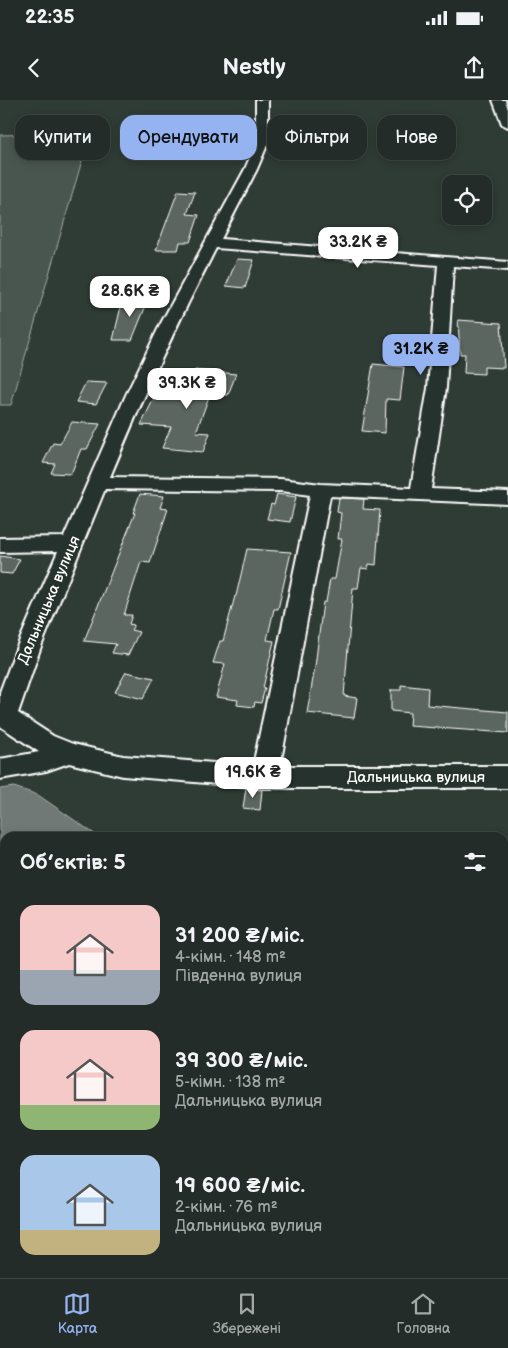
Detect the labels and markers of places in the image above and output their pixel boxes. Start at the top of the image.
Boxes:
pin: 33.2K ₴ [312,226,404,269]
pin: 28.6K ₴ [84,276,176,318]
pin: 31.2K ₴ [375,334,467,376]
pin: 39.3K ₴ [141,368,233,410]
pin: 19.6K ₴ [207,756,299,799]

